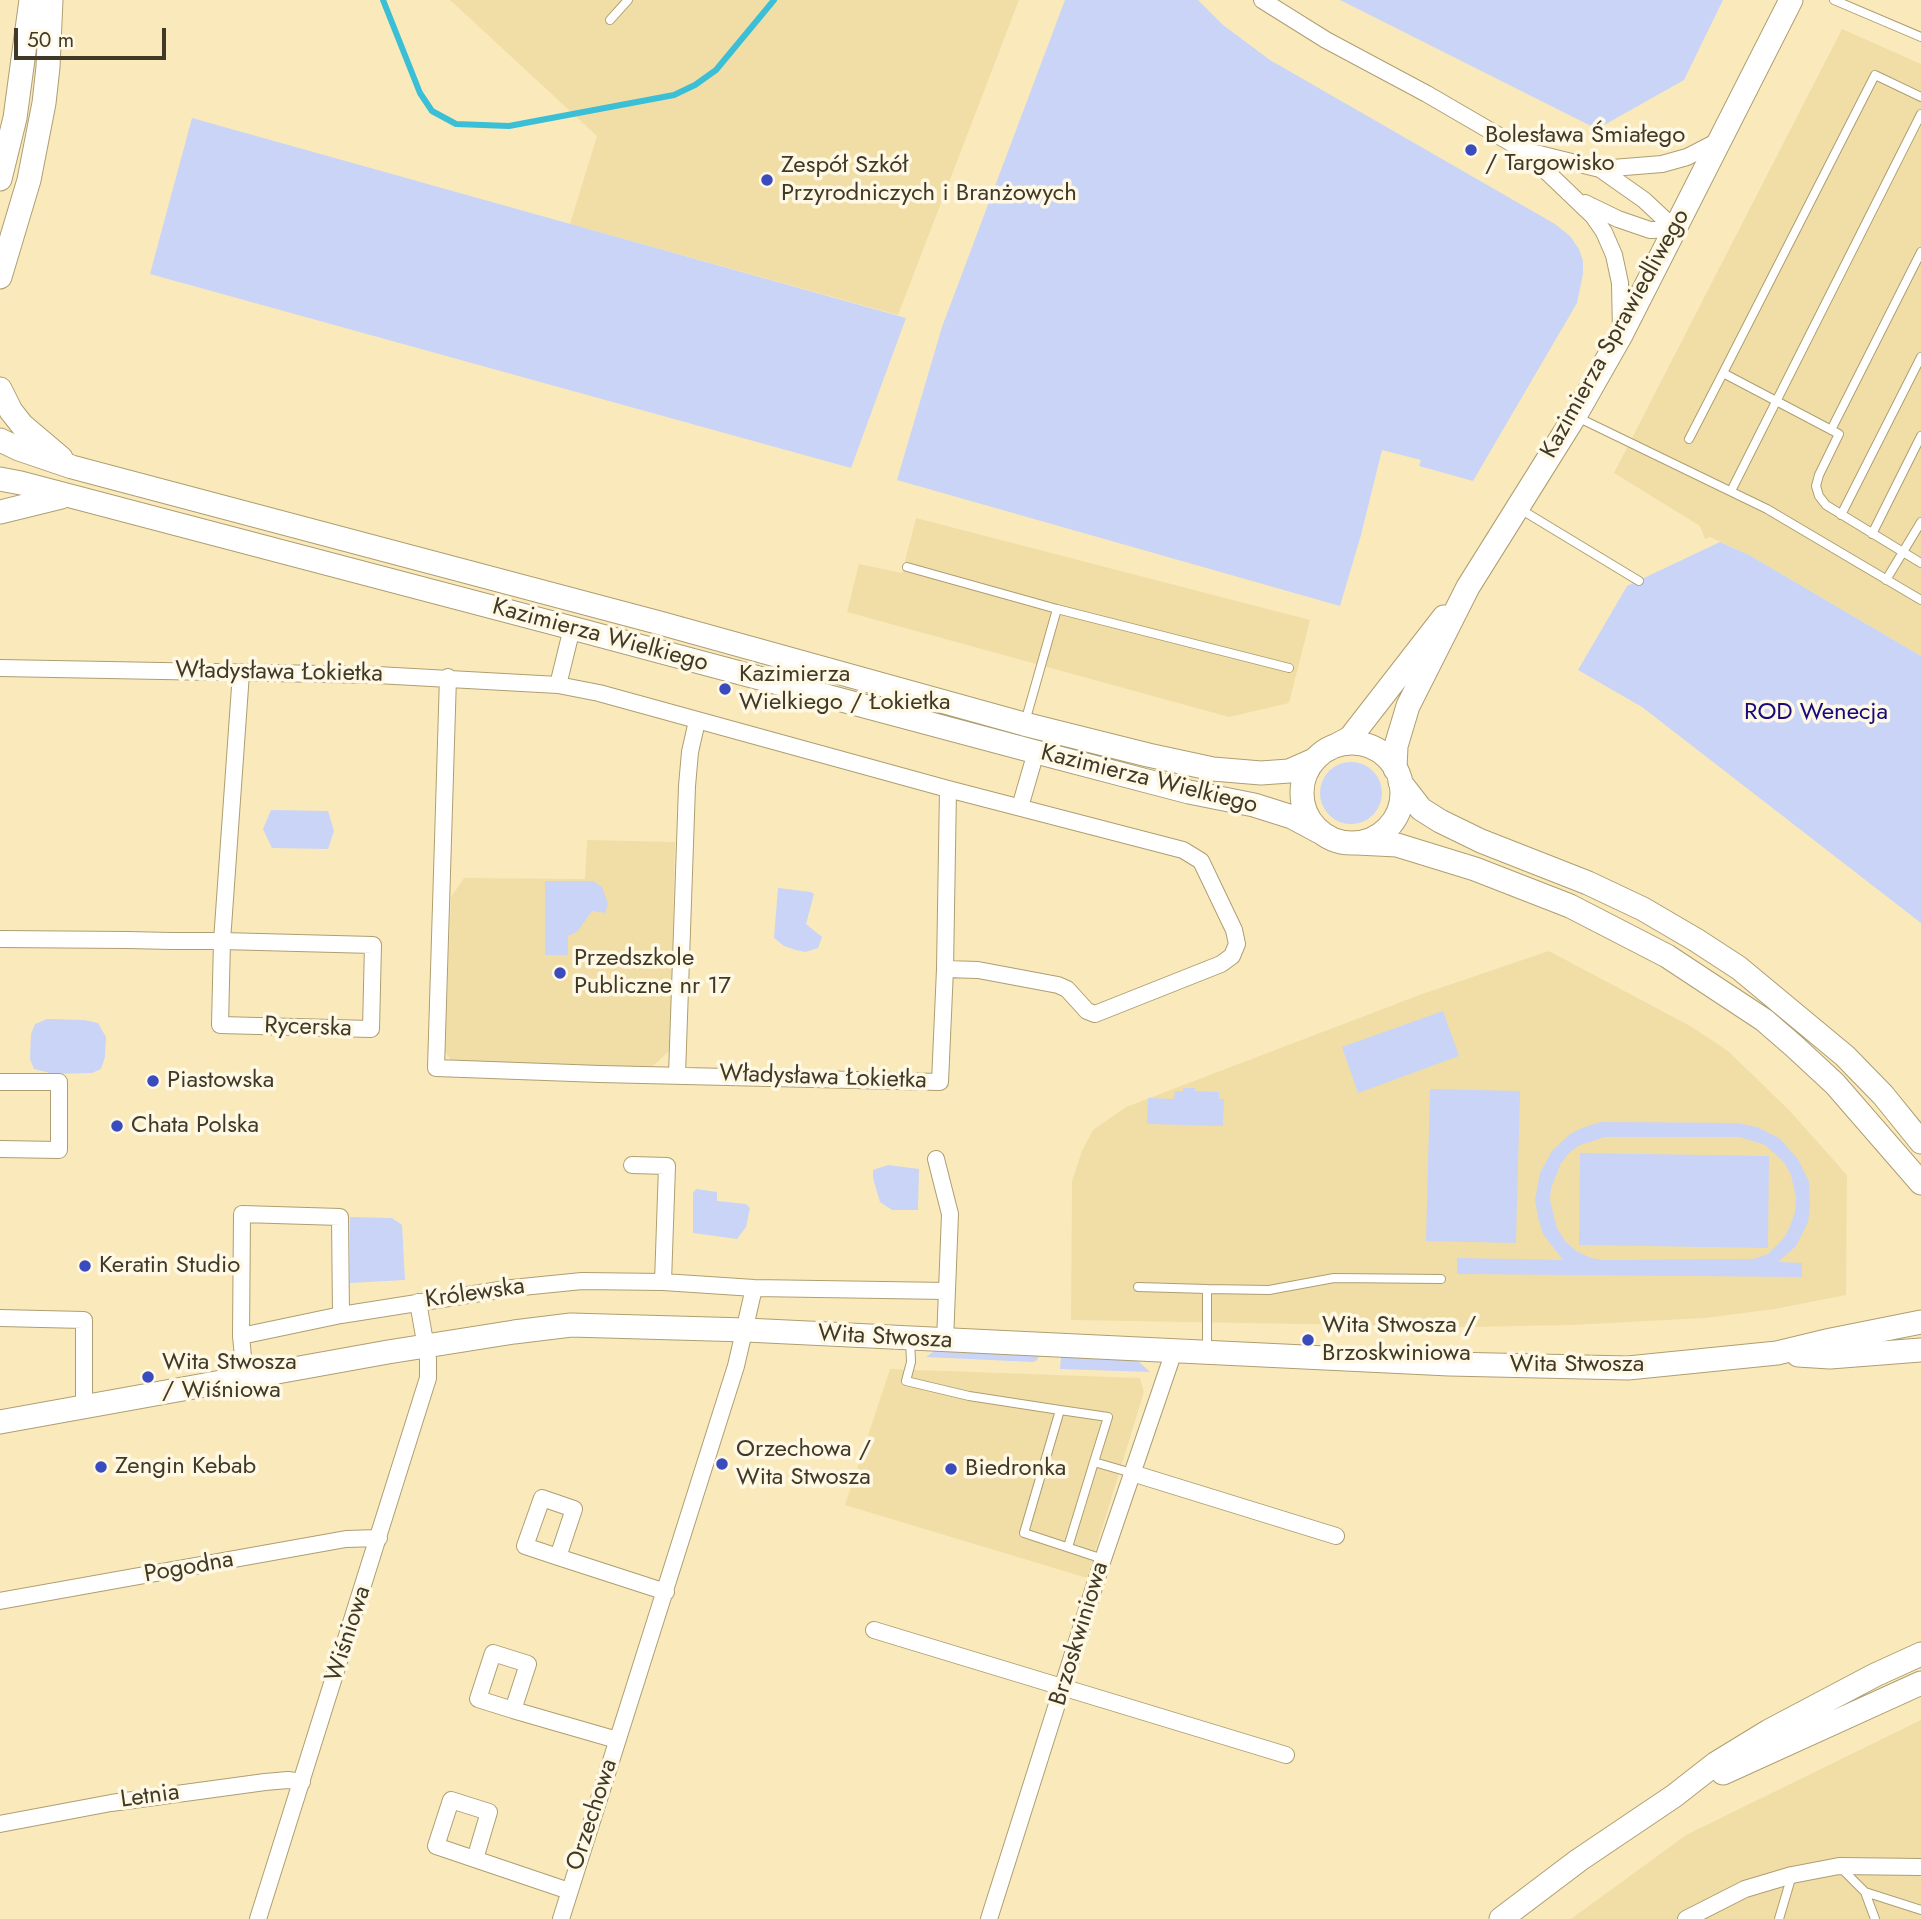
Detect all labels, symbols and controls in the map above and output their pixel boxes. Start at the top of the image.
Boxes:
scale bar [18,14,170,58]
text: 50 m [27,25,74,55]
place label: Bolesława Śmiałego / Targowisko [1485,122,1685,178]
marker: Bolesława Śmiałego / Targowisko [1463,142,1479,158]
place label: Zespół Szkół Przyrodniczych i Branżowych [781,152,1077,208]
marker: Zespół Szkół Przyrodniczych i Branżowych [759,172,775,188]
street label: Kazimierza Sprawiedliwego [1535,204,1697,464]
street label: Kazimierza Wielkiego [489,593,711,679]
street label: Władysława Łokietka [175,657,383,689]
place label: Kazimierza Wielkiego / Łokietka [739,661,951,717]
marker: Kazimierza Wielkiego / Łokietka [717,681,733,697]
park label: ROD Wenecja [1744,699,1888,727]
street label: Kazimierza Wielkiego [1038,739,1260,821]
place label: Przedszkole Publiczne nr 17 [574,945,731,1001]
marker: Przedszkole Publiczne nr 17 [552,965,568,981]
street label: Rycerska [264,1012,352,1044]
street label: Władysława Łokietka [719,1060,927,1096]
place label: Piastowska [167,1067,274,1095]
marker: Piastowska [145,1073,161,1089]
place label: Chata Polska [131,1112,259,1140]
marker: Chata Polska [109,1118,125,1134]
place label: Keratin Studio [99,1252,240,1280]
marker: Keratin Studio [77,1258,93,1274]
street label: Królewska [423,1273,527,1315]
place label: Wita Stwosza / Brzoskwiniowa [1322,1312,1476,1368]
street label: Wita Stwosza [817,1320,953,1356]
marker: Wita Stwosza / Brzoskwiniowa [1300,1332,1316,1348]
place label: Wita Stwosza / Wiśniowa [162,1349,297,1405]
street label: Wita Stwosza [1510,1351,1644,1379]
marker: Wita Stwosza / Wiśniowa [140,1369,156,1385]
place label: Orzechowa / Wita Stwosza [736,1436,871,1492]
place label: Zengin Kebab [115,1453,256,1481]
place label: Biedronka [965,1455,1066,1483]
marker: Orzechowa / Wita Stwosza [714,1456,730,1472]
marker: Zengin Kebab [93,1459,109,1475]
marker: Biedronka [943,1461,959,1477]
street label: Pogodna [142,1546,236,1590]
street label: Brzoskwiniowa [1044,1559,1116,1709]
street label: Wiśniowa [320,1582,378,1686]
street label: Orzechowa [561,1756,625,1874]
street label: Letnia [119,1779,181,1815]

